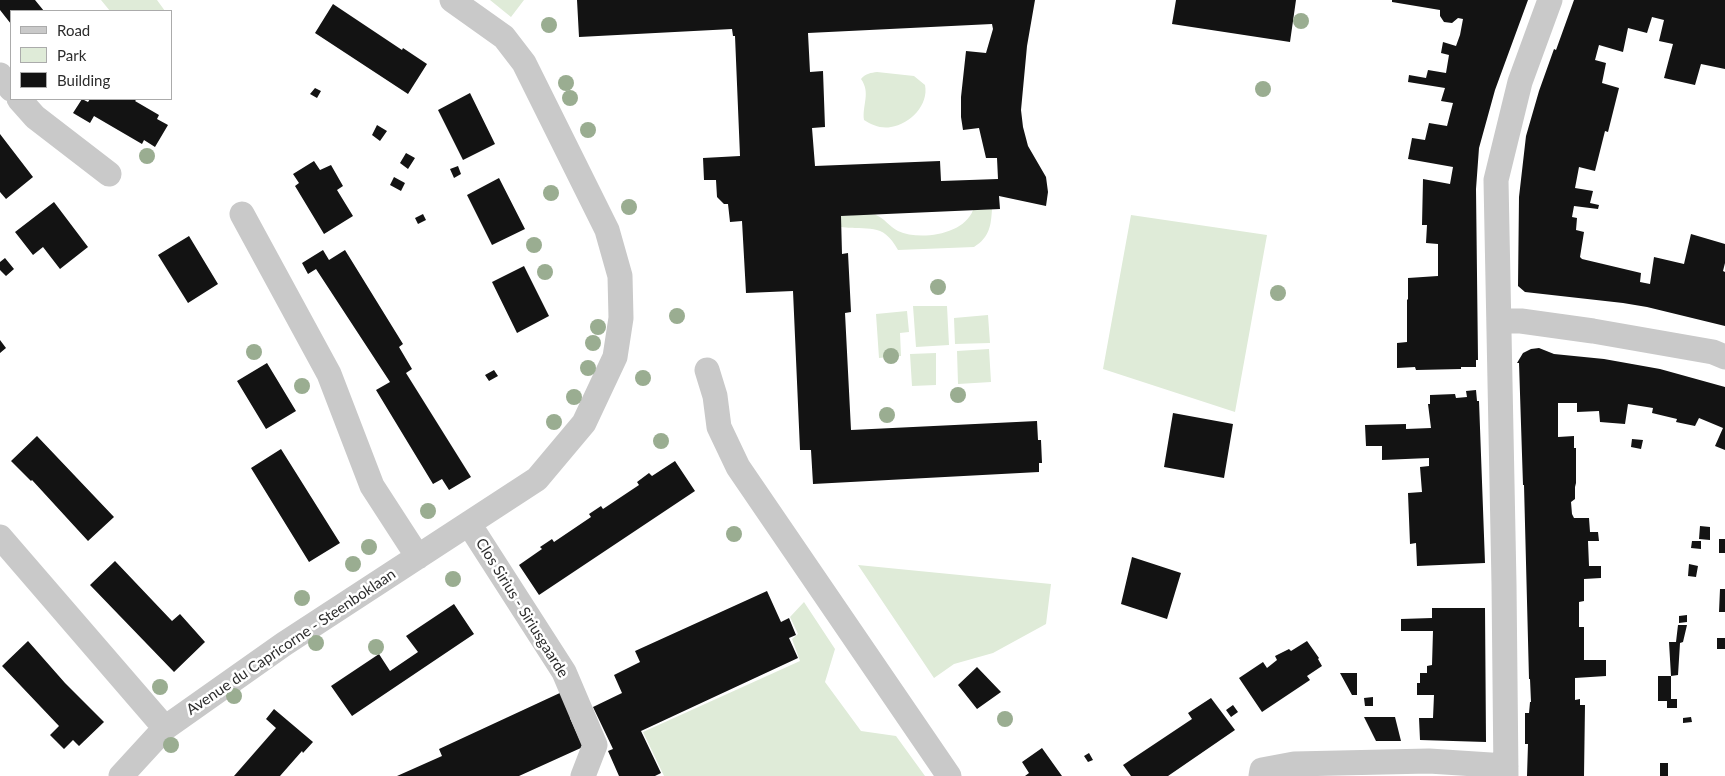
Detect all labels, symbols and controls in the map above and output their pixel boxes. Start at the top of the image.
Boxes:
legend [10,10,172,100]
text: Road [57,21,90,39]
text: Park [57,46,86,64]
text: Building [57,71,110,89]
street label: Clos Sirius - Siriusgaarde [472,535,572,681]
street label: Avenue du Capricorne - Steenboklaan [183,565,399,719]

